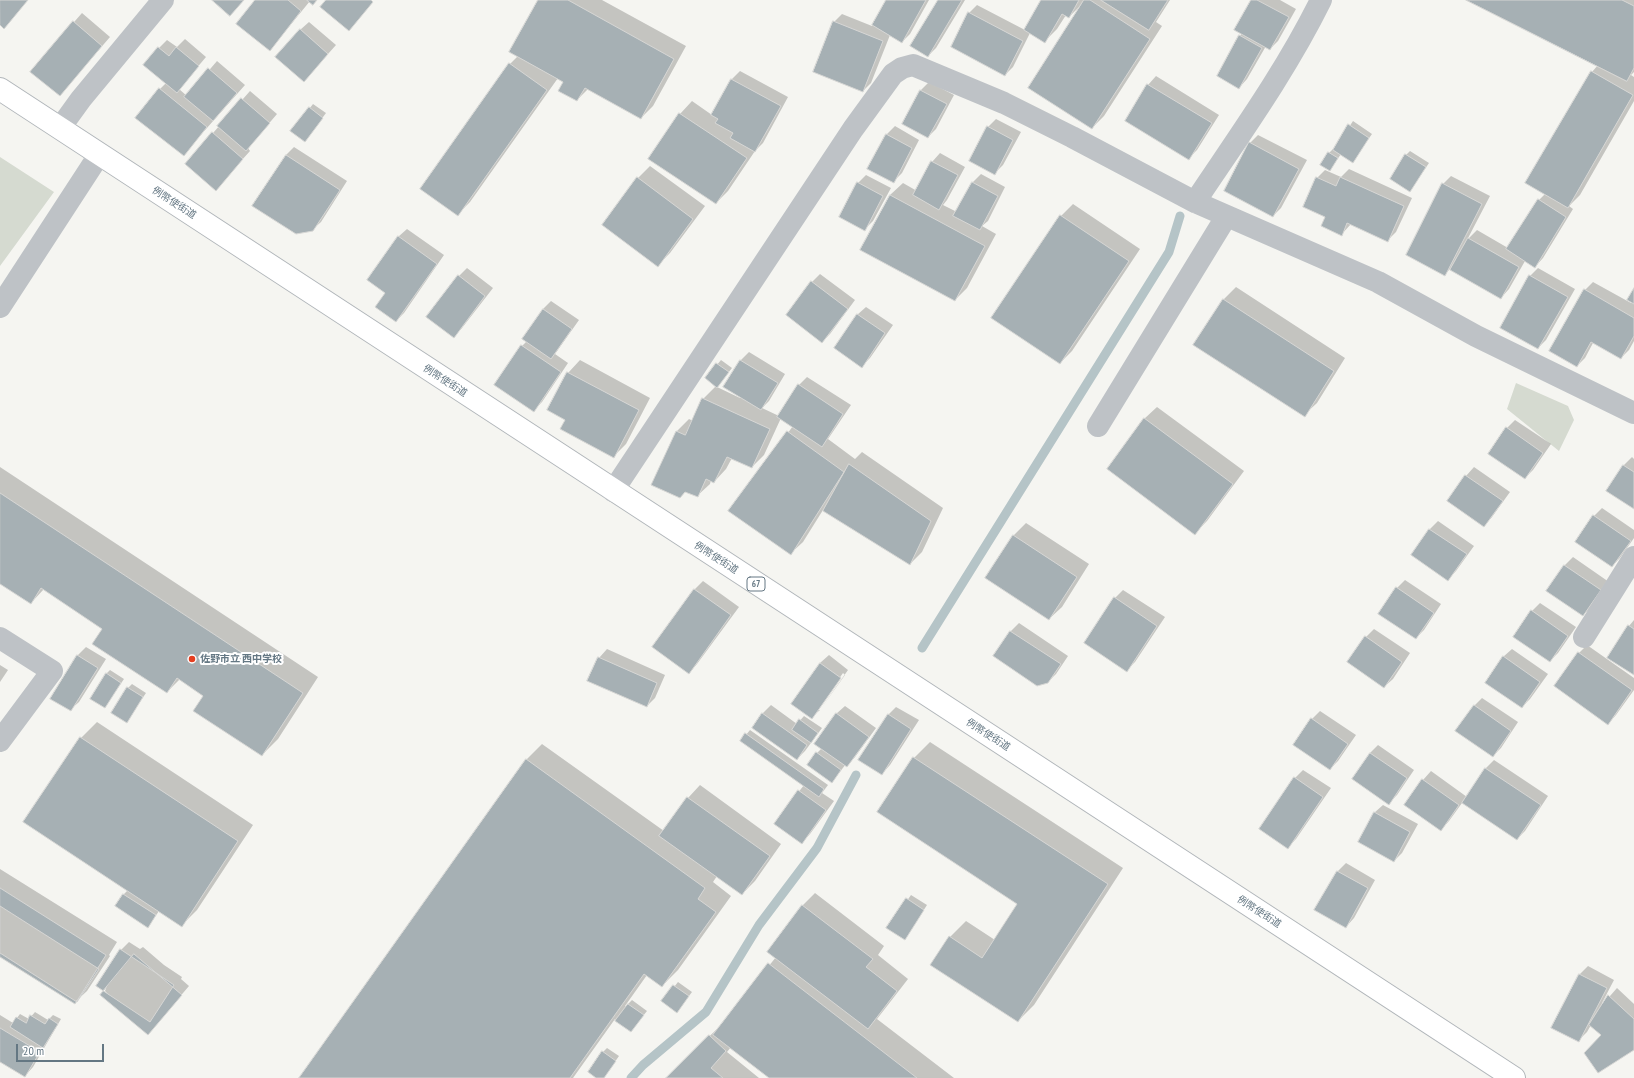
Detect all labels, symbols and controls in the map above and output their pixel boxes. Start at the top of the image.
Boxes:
street label: 例幣使街道 [150,184,198,222]
street label: 例幣使街道 [421,362,469,400]
street label: 例幣使街道 [692,539,740,577]
road number: 67 [747,577,765,591]
place label: 佐野市立 西中学校 [200,653,282,665]
marker: 佐野市立 西中学校 [187,654,197,664]
street label: 例幣使街道 [964,716,1012,754]
street label: 例幣使街道 [1235,893,1283,931]
scale bar [18,1036,106,1062]
text: 20 m [23,1043,44,1058]

